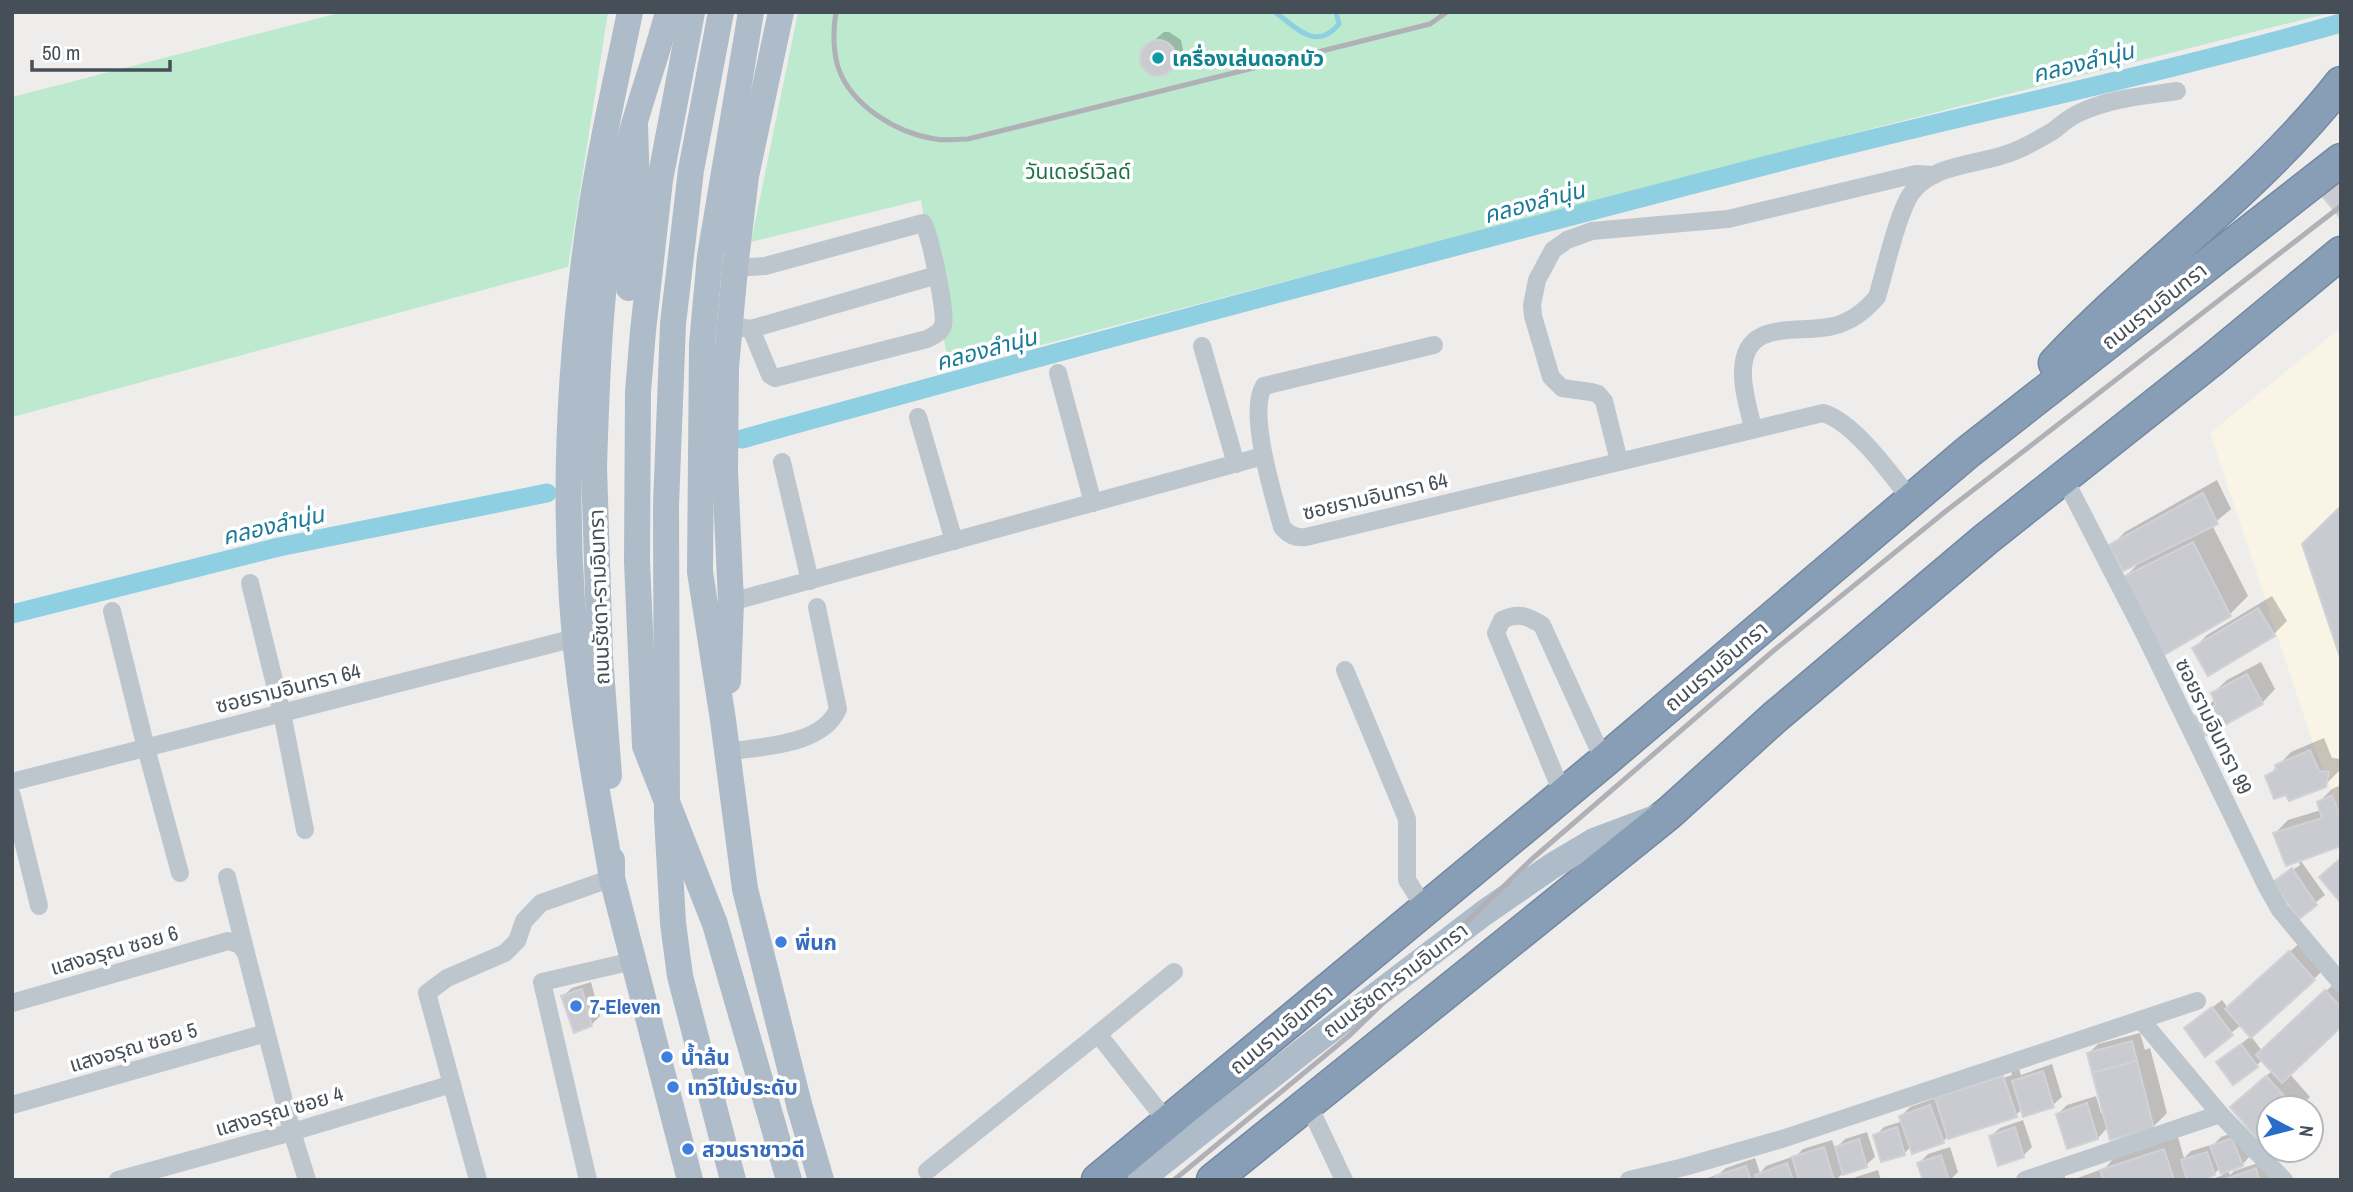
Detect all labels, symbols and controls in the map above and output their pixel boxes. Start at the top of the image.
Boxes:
scale bar [32,28,170,72]
water label: คลองลำนุ่น [2029,34,2139,90]
text: 50 m [42,38,80,67]
place label: เครื่องเล่นดอกบัว [1172,44,1324,73]
marker: เครื่องเล่นดอกบัว [1150,50,1166,66]
park label: วันเดอร์เวิลด์ [1025,157,1131,186]
water label: คลองลำนุ่น [1480,173,1590,230]
street label: ถนนรามอินทรา [2095,256,2213,356]
water label: คลองลำนุ่น [932,320,1042,377]
street label: ซอยรามอินทรา 64 [1299,465,1451,527]
water label: คลองลำนุ่น [219,498,329,552]
street label: ถนนรัชดา-รามอินทรา [581,509,617,685]
street label: ถนนรามอินทรา [1658,614,1774,718]
street label: ซอยรามอินทรา 99 [2168,653,2260,799]
street label: ซอยรามอินทรา 64 [213,656,364,720]
street label: ถนนรัชดา-รามอินทรา [1316,916,1474,1044]
street label: แสงอรุณ ซอย 6 [47,918,181,982]
place label: พี่นก [795,927,837,957]
marker: พี่นก [773,934,789,950]
street label: ถนนรามอินทรา [1223,977,1339,1081]
place label: 7-Eleven [590,992,661,1021]
marker: 7-Eleven [568,998,584,1014]
street label: แสงอรุณ ซอย 5 [66,1015,200,1079]
place label: น้ำล้น [681,1043,730,1072]
marker: น้ำล้น [659,1049,675,1065]
place label: เทวีไม้ประดับ [687,1073,798,1102]
street label: แสงอรุณ ซอย 4 [212,1079,347,1143]
marker: เทวีไม้ประดับ [665,1079,681,1095]
north arrow [2255,1094,2325,1164]
text: N [2293,1124,2320,1138]
place label: สวนราชาวดี [702,1135,805,1164]
marker: สวนราชาวดี [680,1141,696,1157]

